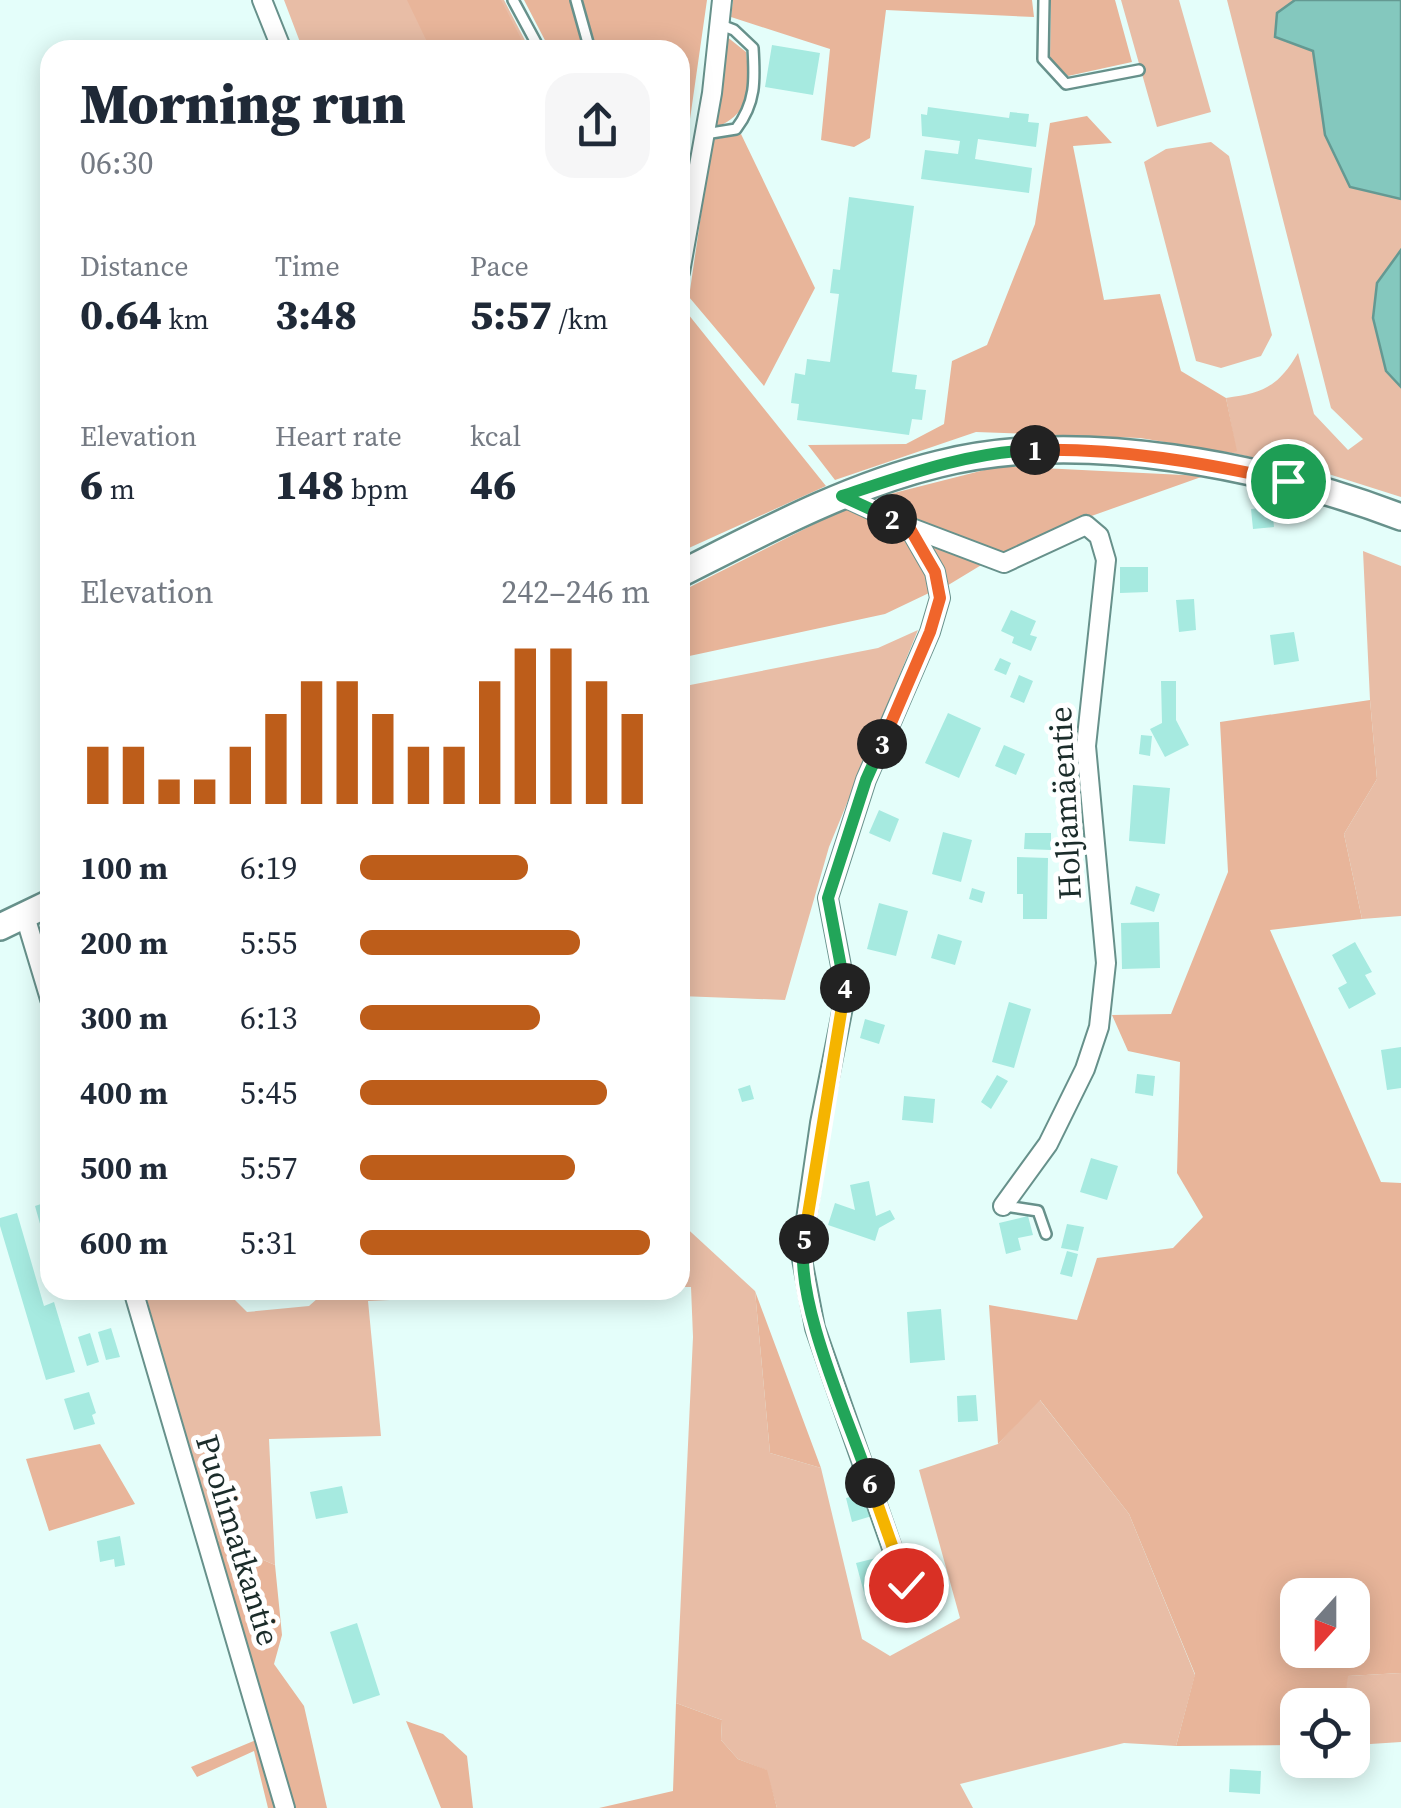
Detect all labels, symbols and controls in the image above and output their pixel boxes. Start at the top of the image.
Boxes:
text: Morning run [80,66,406,141]
button: share [545,73,650,178]
text: 06:30 [80,141,154,185]
text: Distance [80,247,189,285]
text: Time [275,247,340,285]
text: Pace [470,247,529,285]
text: 0.64 [80,285,162,343]
text: 3:48 [275,285,357,343]
text: 5:57 [470,285,552,343]
text: km [162,300,209,338]
text: /km [552,300,608,338]
text: Elevation [80,417,197,455]
text: Heart rate [275,417,402,455]
text: kcal [470,417,521,455]
pin: 1 [1010,425,1060,475]
text: 1 [1027,431,1043,469]
pin [1246,439,1331,524]
icon: arrive [1261,454,1316,509]
text: 6 [80,455,103,513]
text: 148 [275,455,344,513]
text: 46 [470,455,516,513]
text: m [103,470,135,508]
text: bpm [344,470,408,508]
pin: 2 [867,494,917,544]
text: 2 [884,500,900,538]
text: Elevation [80,570,214,614]
text: 242–246 m [501,570,650,614]
street label: Holjamäentie [1038,705,1092,901]
pin: 3 [857,719,907,769]
text: 3 [874,725,890,763]
text: 100 m [80,846,168,890]
text: 6:19 [240,846,298,890]
text: 200 m [80,921,168,965]
text: 5:55 [240,921,298,965]
pin: 4 [820,963,870,1013]
text: 4 [837,969,853,1007]
text: 300 m [80,996,168,1040]
text: 6:13 [240,996,298,1040]
text: 400 m [80,1071,168,1115]
text: 5:45 [240,1071,298,1115]
text: 500 m [80,1146,168,1190]
text: 5:57 [240,1146,298,1190]
pin: 5 [779,1214,829,1264]
text: 5 [796,1220,812,1258]
text: 600 m [80,1221,168,1265]
text: 5:31 [240,1221,298,1265]
street label: Puolimatkantie [185,1429,291,1651]
pin: 6 [845,1458,895,1508]
text: 6 [862,1464,878,1502]
pin [864,1543,949,1628]
icon: check [879,1558,934,1613]
north arrow [1280,1578,1370,1668]
map controls [1280,1578,1370,1778]
button: locate [1280,1688,1370,1778]

